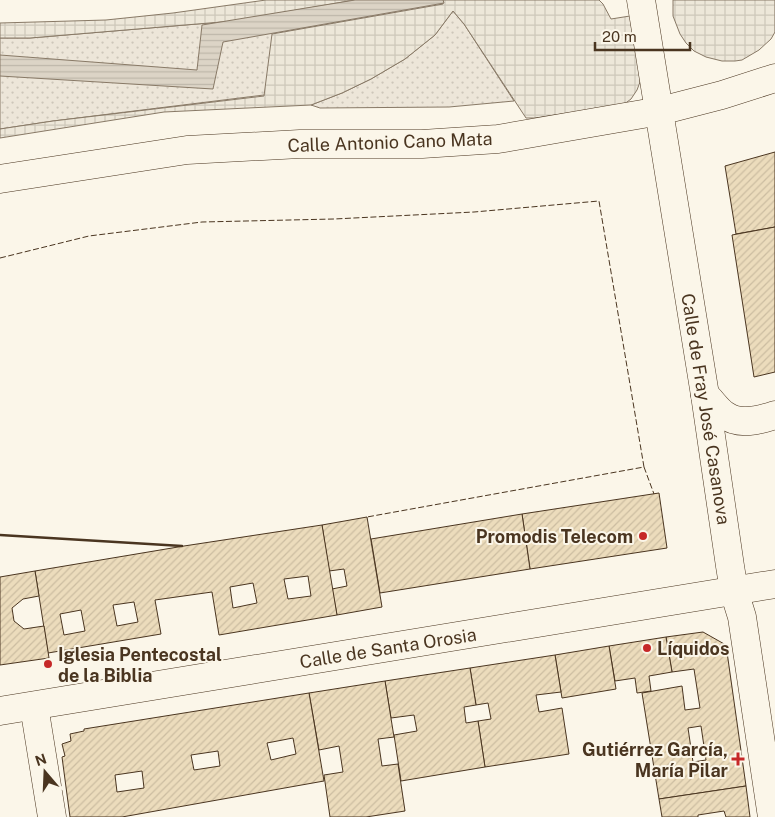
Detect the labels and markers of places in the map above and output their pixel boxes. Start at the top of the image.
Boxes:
place label: Promodis Telecom [476,526,633,547]
marker: Promodis Telecom [637,530,649,542]
place label: Líquidos [657,638,729,659]
marker: Líquidos [641,642,653,654]
place label: Iglesia Pentecostal de la Biblia [58,644,222,686]
marker: Iglesia Pentecostal de la Biblia [42,658,54,670]
place label: Gutiérrez García, María Pilar [582,739,729,781]
marker: Gutiérrez García, María Pilar [732,753,744,765]

